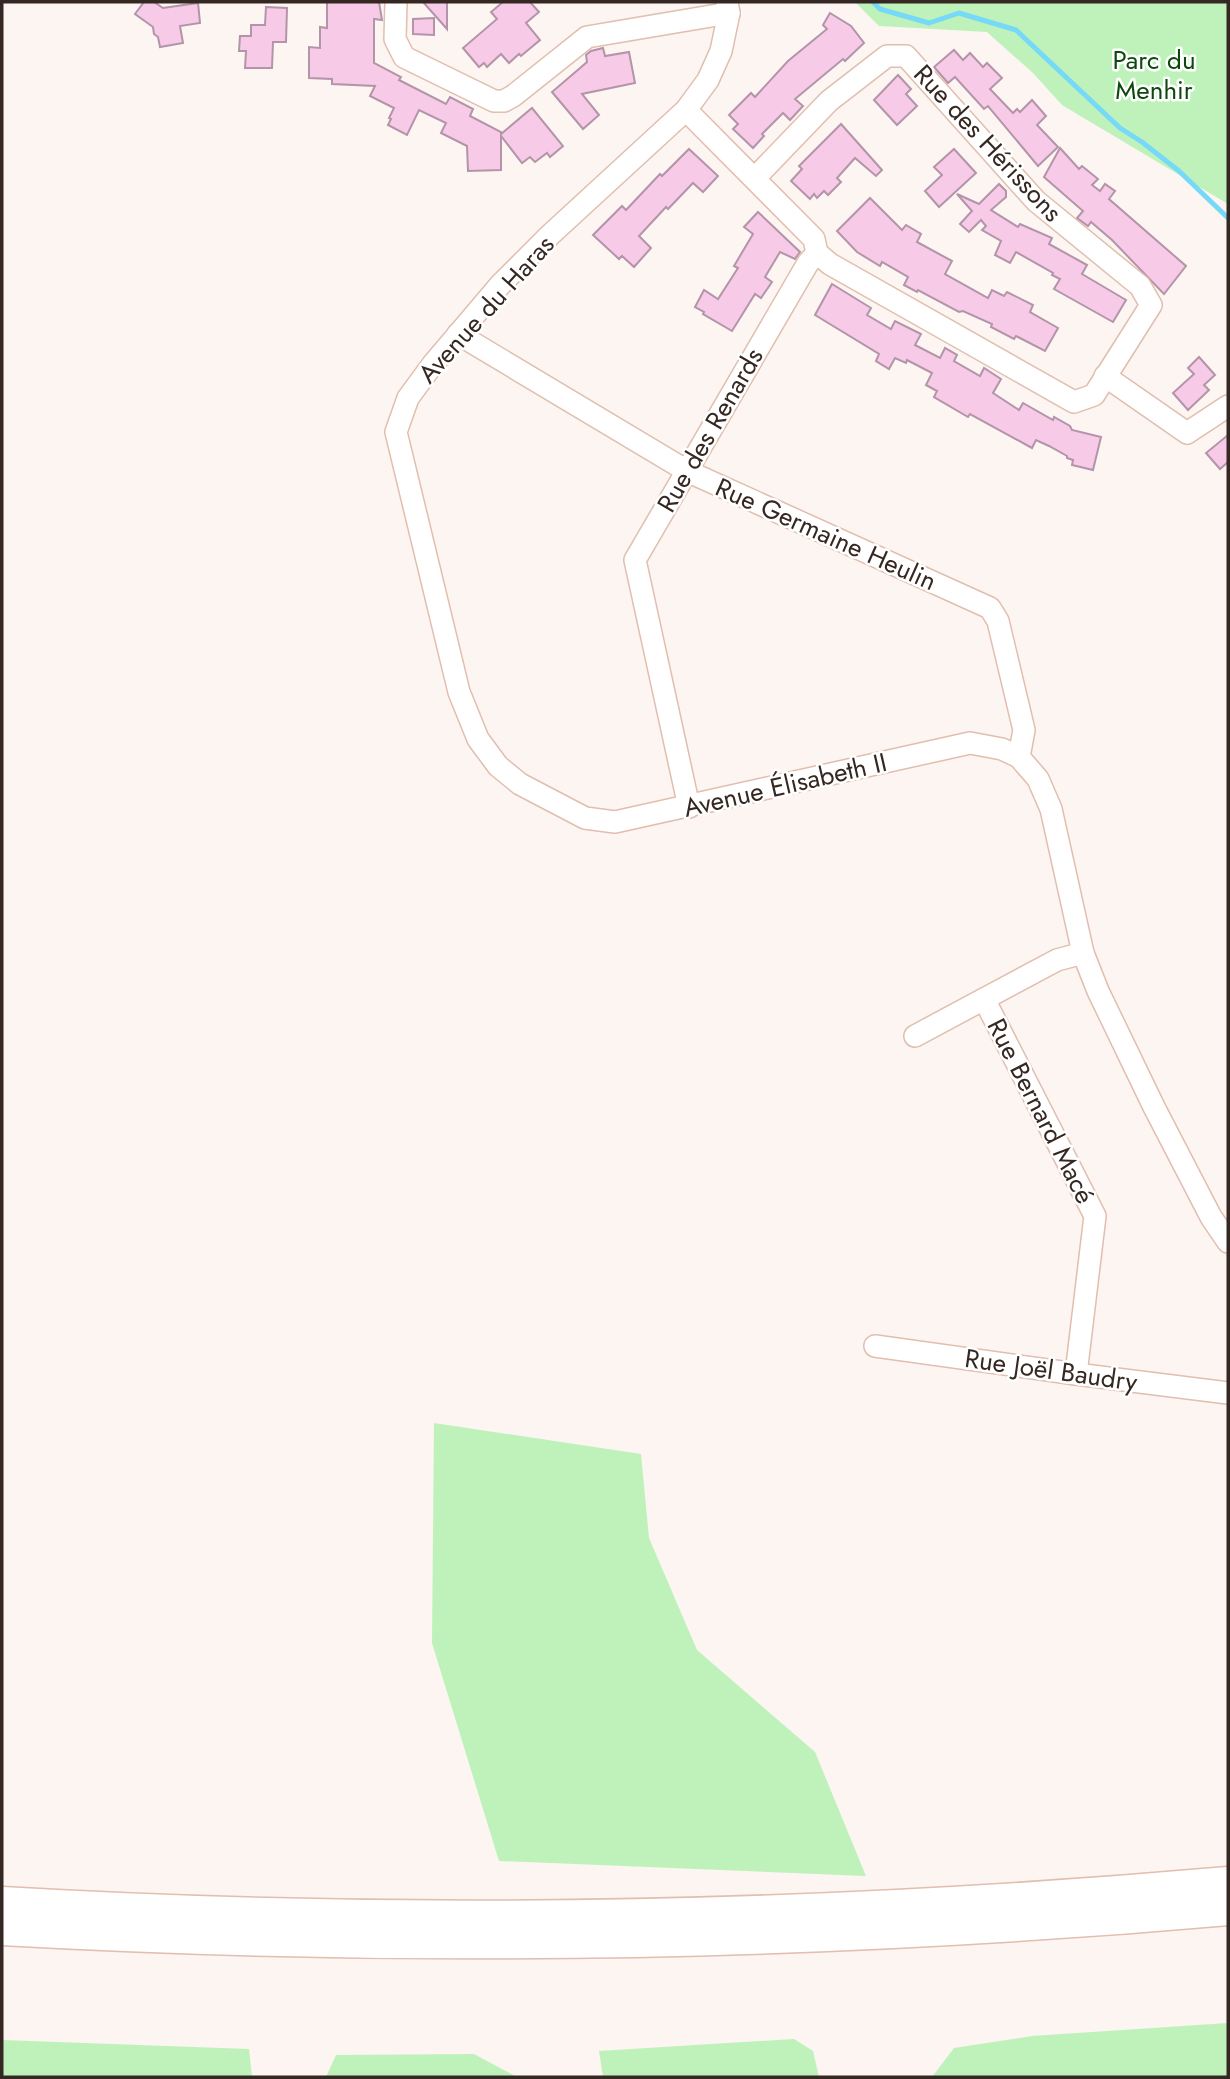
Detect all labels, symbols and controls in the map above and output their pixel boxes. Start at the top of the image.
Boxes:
park label: Parc du Menhir [1112,41,1196,109]
street label: Rue des Hérissons [905,56,1071,230]
street label: Avenue du Haras [409,226,563,392]
street label: Rue des Renards [647,341,773,519]
street label: Rue Germaine Heulin [709,468,943,600]
street label: Avenue Élisabeth II [680,743,890,827]
street label: Rue Bernard Macé [978,1012,1104,1210]
street label: Rue Joël Baudry [962,1339,1140,1401]

